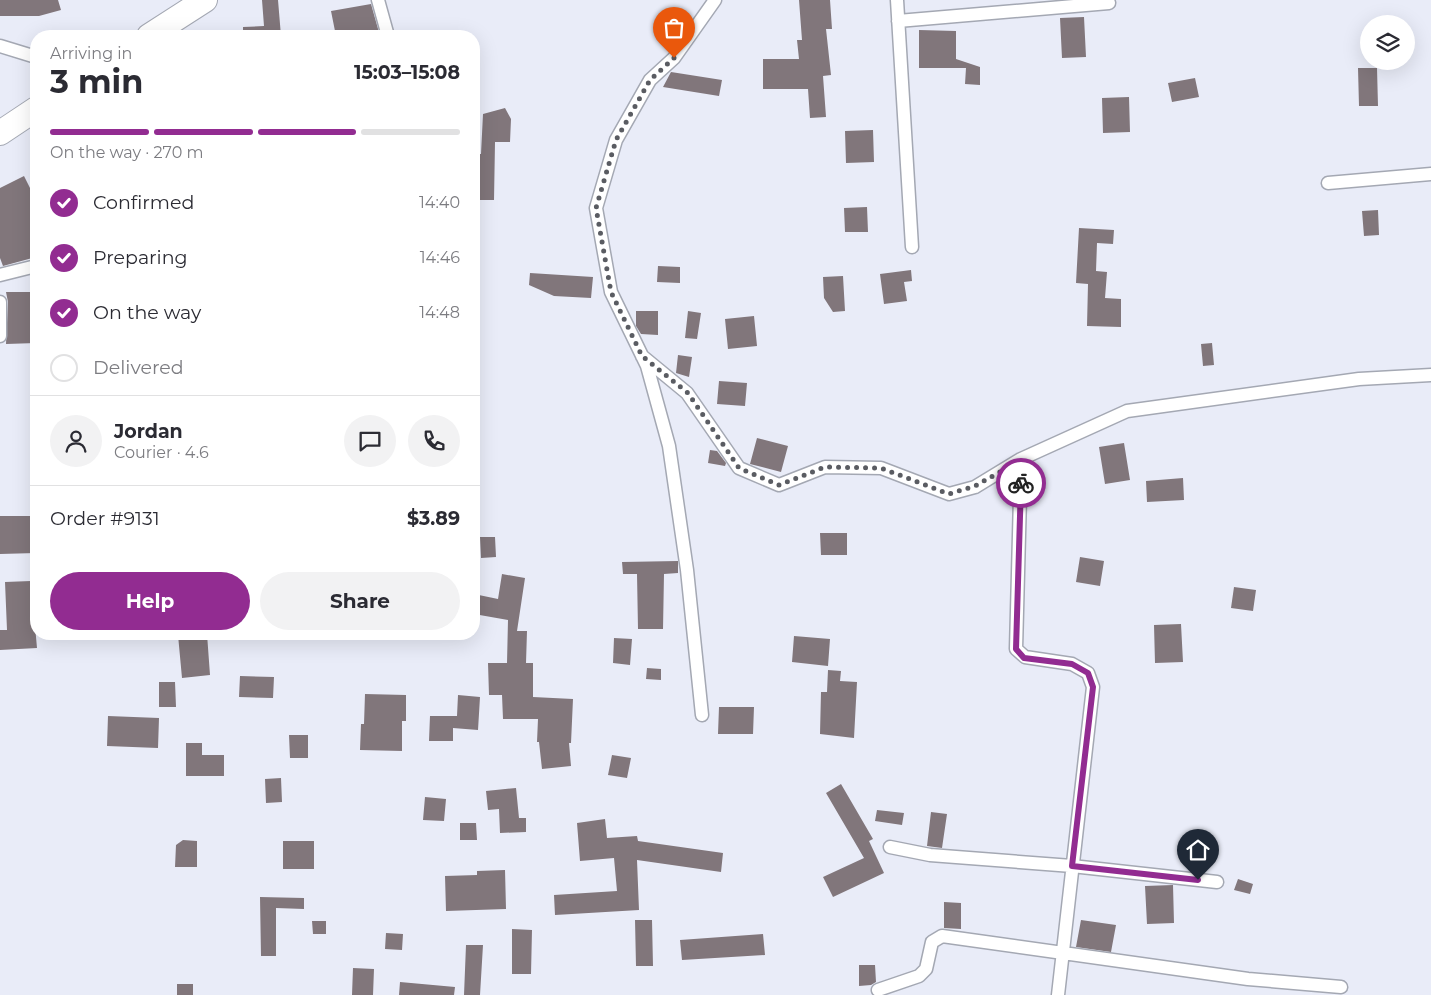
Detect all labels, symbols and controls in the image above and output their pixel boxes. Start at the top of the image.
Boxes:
pin [653,7,695,58]
icon: bag [660,14,688,42]
map controls [1360,15,1415,70]
button: layers [1360,15,1415,70]
text: Arriving in [50,44,132,63]
text: 15:03–15:08 [354,61,460,84]
text: 3 min [50,62,143,101]
text: On the way · 270 m [50,143,204,162]
icon: check [50,189,78,217]
text: Confirmed [93,191,194,214]
text: 14:40 [419,193,460,212]
icon: check [50,244,78,272]
text: Preparing [93,246,188,269]
text: 14:46 [420,248,460,267]
icon: check [50,299,78,327]
text: On the way [93,301,201,324]
text: 14:48 [419,303,460,322]
text: Delivered [93,356,184,379]
button: person [50,415,102,467]
button: chat [344,415,396,467]
button: phone [408,415,460,467]
text: Jordan [114,420,183,443]
text: Courier · 4.6 [114,443,209,462]
courier [996,458,1046,508]
icon: bike [1007,469,1035,497]
text: Order #9131 [50,507,160,530]
text: $3.89 [407,507,460,530]
button: Help [50,572,250,630]
button: Share [260,572,460,630]
pin [1177,829,1219,880]
icon: home [1184,836,1212,864]

